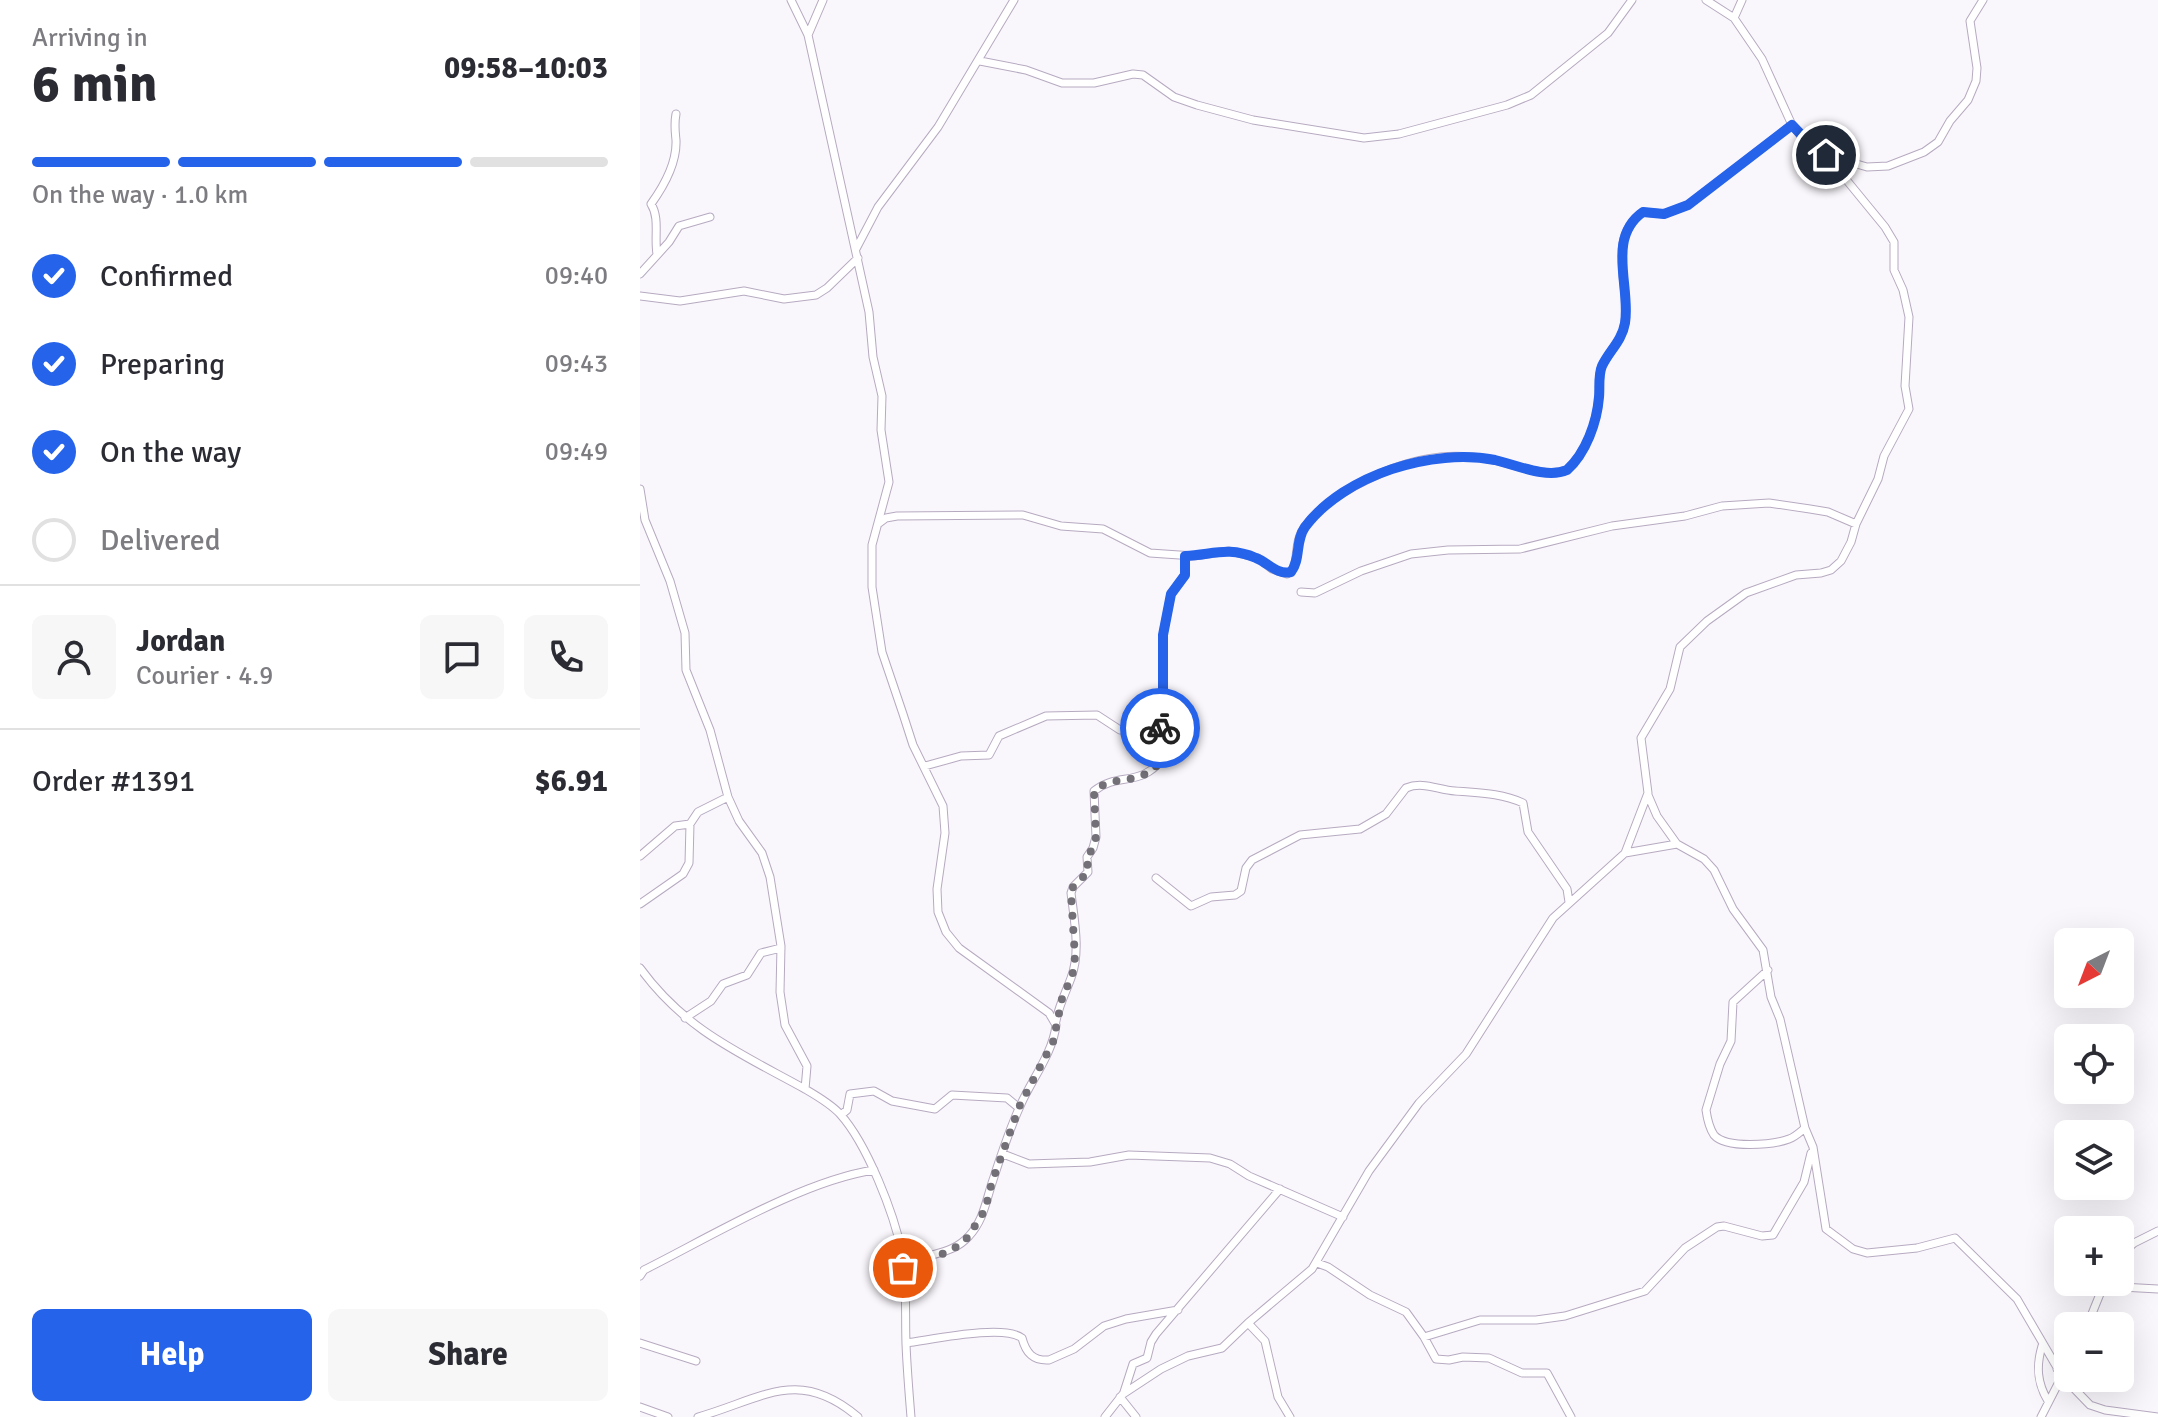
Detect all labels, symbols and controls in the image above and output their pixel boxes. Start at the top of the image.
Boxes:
text: Arriving in [32,22,148,54]
text: 09:58–10:03 [444,50,608,87]
text: 6 min [32,52,158,116]
pin [1792,121,1860,189]
icon: home [1804,133,1848,177]
text: On the way · 1.0 km [32,179,248,211]
icon: check [32,254,76,298]
text: Confirmed [100,258,233,295]
text: 09:40 [545,260,608,292]
icon: check [32,342,76,386]
text: Preparing [100,346,225,383]
text: 09:43 [545,348,608,380]
icon: check [32,430,76,474]
text: On the way [100,434,241,471]
text: 09:49 [545,436,608,468]
text: Delivered [100,522,221,559]
button: person [32,615,116,699]
button: chat [420,615,504,699]
button: phone [524,615,608,699]
text: Jordan [136,623,225,660]
text: Courier · 4.9 [136,660,273,692]
courier [1120,688,1200,768]
icon: bike [1138,706,1182,750]
text: Order #1391 [32,763,195,800]
text: $6.91 [535,763,608,800]
north arrow [2054,928,2134,1008]
map controls [2054,928,2134,1392]
button: locate [2054,1024,2134,1104]
button: layers [2054,1120,2134,1200]
button: + [2054,1216,2134,1296]
pin [869,1234,937,1302]
icon: bag [881,1246,925,1290]
button: Help [32,1309,312,1401]
button: Share [328,1309,608,1401]
button: − [2054,1312,2134,1392]

